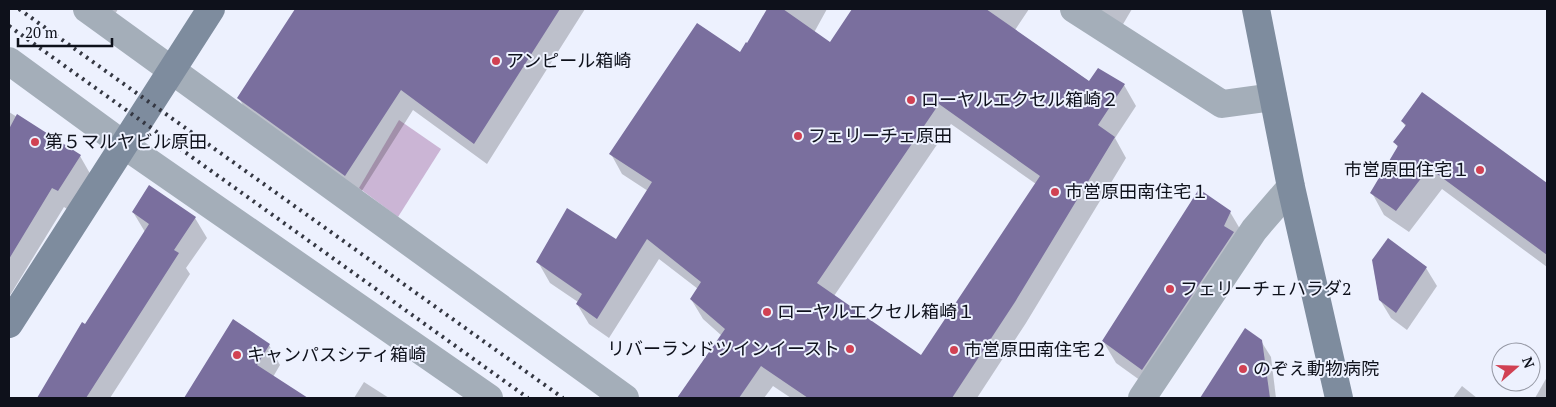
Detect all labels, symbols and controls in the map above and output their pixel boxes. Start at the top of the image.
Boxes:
scale bar [18,15,111,47]
text: 20 m [25,22,58,42]
place label: アンピール箱崎 [506,48,631,72]
marker: アンピール箱崎 [490,55,502,67]
place label: ローヤルエクセル箱崎２ [921,87,1119,111]
marker: ローヤルエクセル箱崎２ [905,94,917,106]
place label: フェリーチェ原田 [808,123,952,147]
place label: 第５マルヤビル原田 [45,129,207,153]
marker: フェリーチェ原田 [792,130,804,142]
marker: 第５マルヤビル原田 [29,136,41,148]
place label: 市営原田住宅１ [1344,157,1470,181]
marker: 市営原田住宅１ [1474,164,1486,176]
place label: 市営原田南住宅１ [1065,179,1209,203]
marker: 市営原田南住宅１ [1049,186,1061,198]
place label: フェリーチェハラダ2 [1180,276,1352,300]
marker: フェリーチェハラダ2 [1164,283,1176,295]
place label: ローヤルエクセル箱崎１ [777,299,975,323]
marker: ローヤルエクセル箱崎１ [761,306,773,318]
place label: リバーランドツインイースト [607,336,840,360]
place label: 市営原田南住宅２ [964,337,1108,361]
place label: キャンパスシティ箱崎 [247,342,426,366]
north arrow [1491,342,1541,392]
marker: リバーランドツインイースト [844,343,856,355]
marker: 市営原田南住宅２ [948,344,960,356]
marker: キャンパスシティ箱崎 [231,349,243,361]
text: N [1518,354,1540,371]
place label: のぞえ動物病院 [1253,356,1379,380]
marker: のぞえ動物病院 [1237,363,1249,375]

